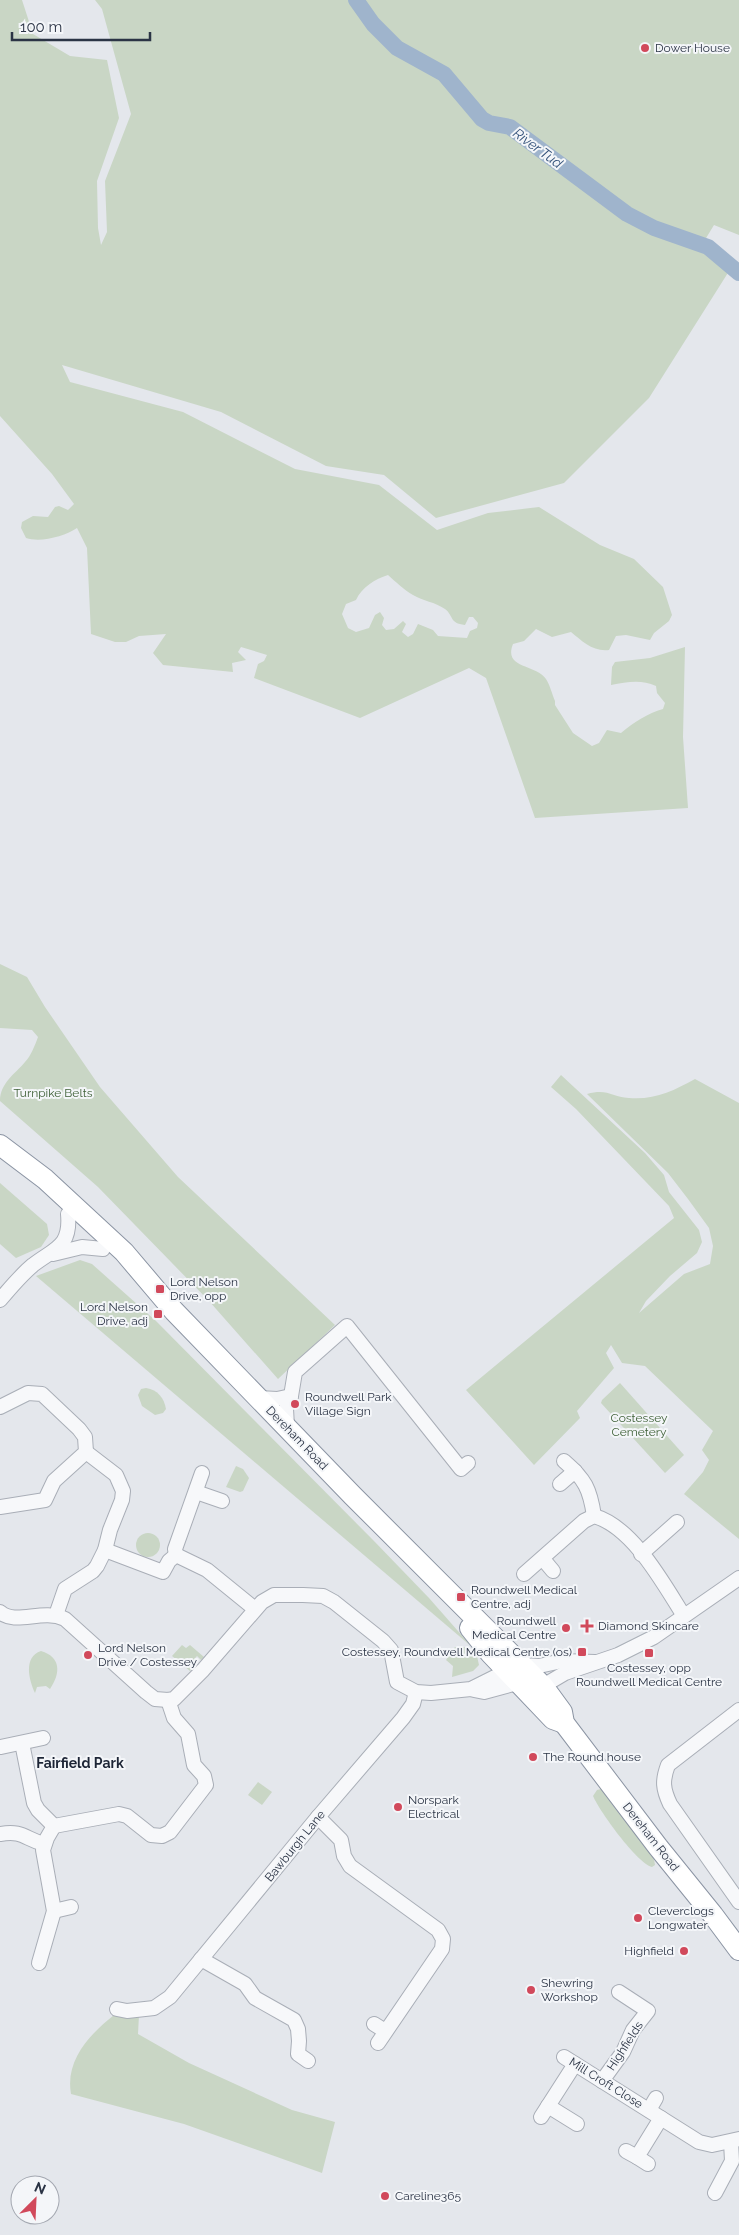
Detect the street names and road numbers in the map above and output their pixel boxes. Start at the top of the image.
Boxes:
street label: Dereham Road [263,1403,331,1473]
street label: Dereham Road [620,1800,682,1874]
street label: Bawburgh Lane [262,1808,328,1884]
street label: Highfields [604,2019,646,2073]
street label: Mill Croft Close [567,2055,645,2111]

